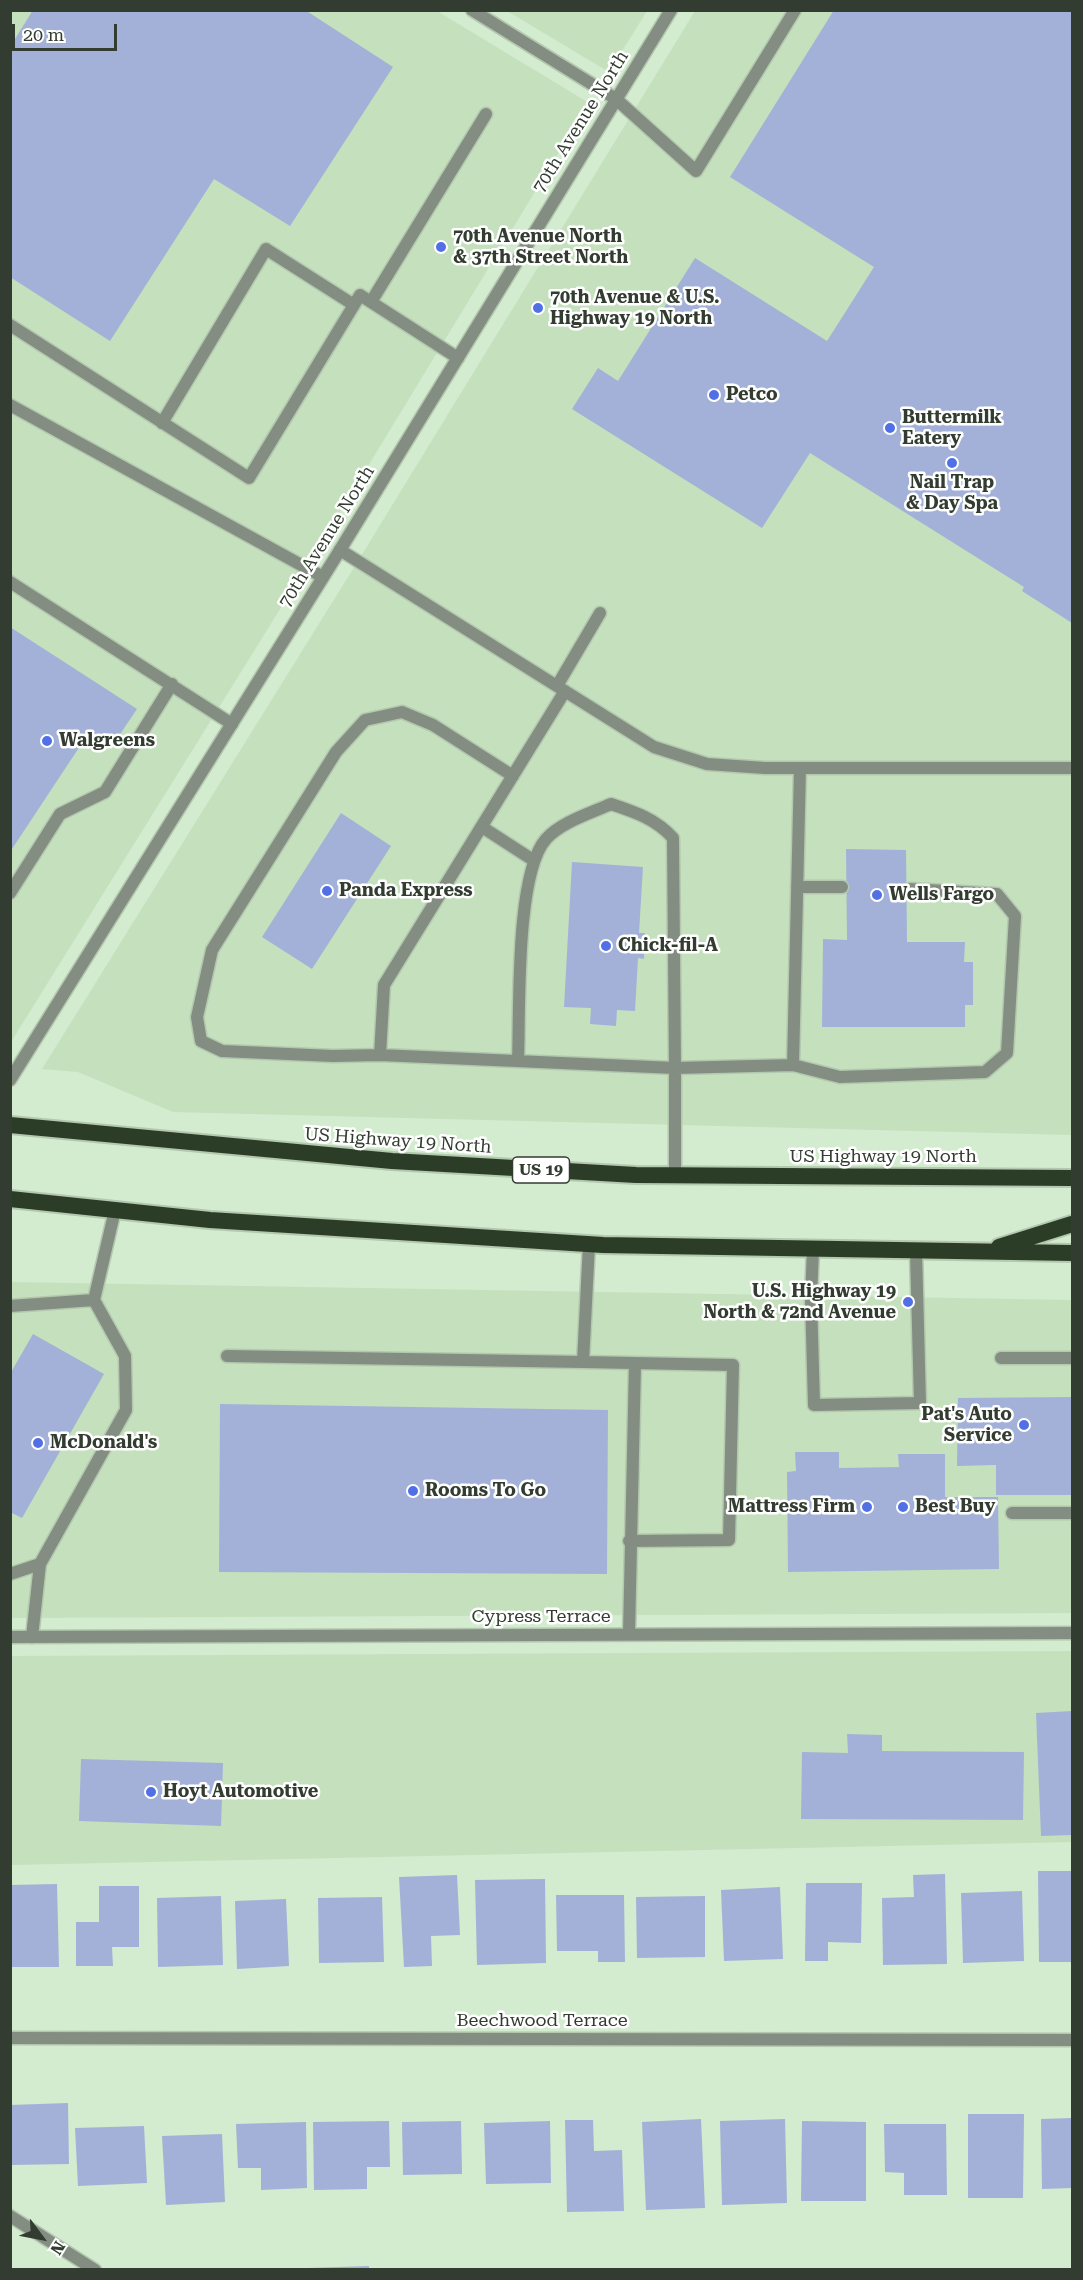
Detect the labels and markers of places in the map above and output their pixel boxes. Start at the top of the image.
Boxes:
place label: 70th Avenue North & 37th Street North [453,226,628,268]
marker: 70th Avenue North & 37th Street North [434,240,448,254]
place label: 70th Avenue & U.S. Highway 19 North [550,287,720,330]
marker: 70th Avenue & U.S. Highway 19 North [531,301,545,315]
place label: Petco [726,384,778,406]
marker: Petco [707,388,721,402]
place label: Buttermilk Eatery [902,407,1002,450]
marker: Buttermilk Eatery [883,421,897,435]
marker: Nail Trap & Day Spa [945,456,959,470]
place label: Nail Trap & Day Spa [906,472,998,514]
place label: Walgreens [59,730,155,752]
marker: Walgreens [40,734,54,748]
place label: Panda Express [339,880,473,902]
marker: Panda Express [320,884,334,898]
place label: Wells Fargo [889,884,994,906]
marker: Wells Fargo [870,888,884,902]
place label: Chick-fil-A [618,935,718,957]
marker: Chick-fil-A [599,939,613,953]
place label: U.S. Highway 19 North & 72nd Avenue [704,1281,896,1324]
marker: U.S. Highway 19 North & 72nd Avenue [901,1295,915,1309]
place label: Pat's Auto Service [921,1404,1012,1446]
marker: Pat's Auto Service [1017,1418,1031,1432]
place label: McDonald's [50,1432,157,1454]
marker: McDonald's [31,1436,45,1450]
place label: Rooms To Go [425,1480,546,1502]
marker: Rooms To Go [406,1484,420,1498]
place label: Mattress Firm [728,1496,855,1518]
place label: Best Buy [915,1496,995,1518]
marker: Mattress Firm [860,1500,874,1514]
marker: Best Buy [896,1500,910,1514]
place label: Hoyt Automotive [163,1781,318,1803]
marker: Hoyt Automotive [144,1785,158,1799]

